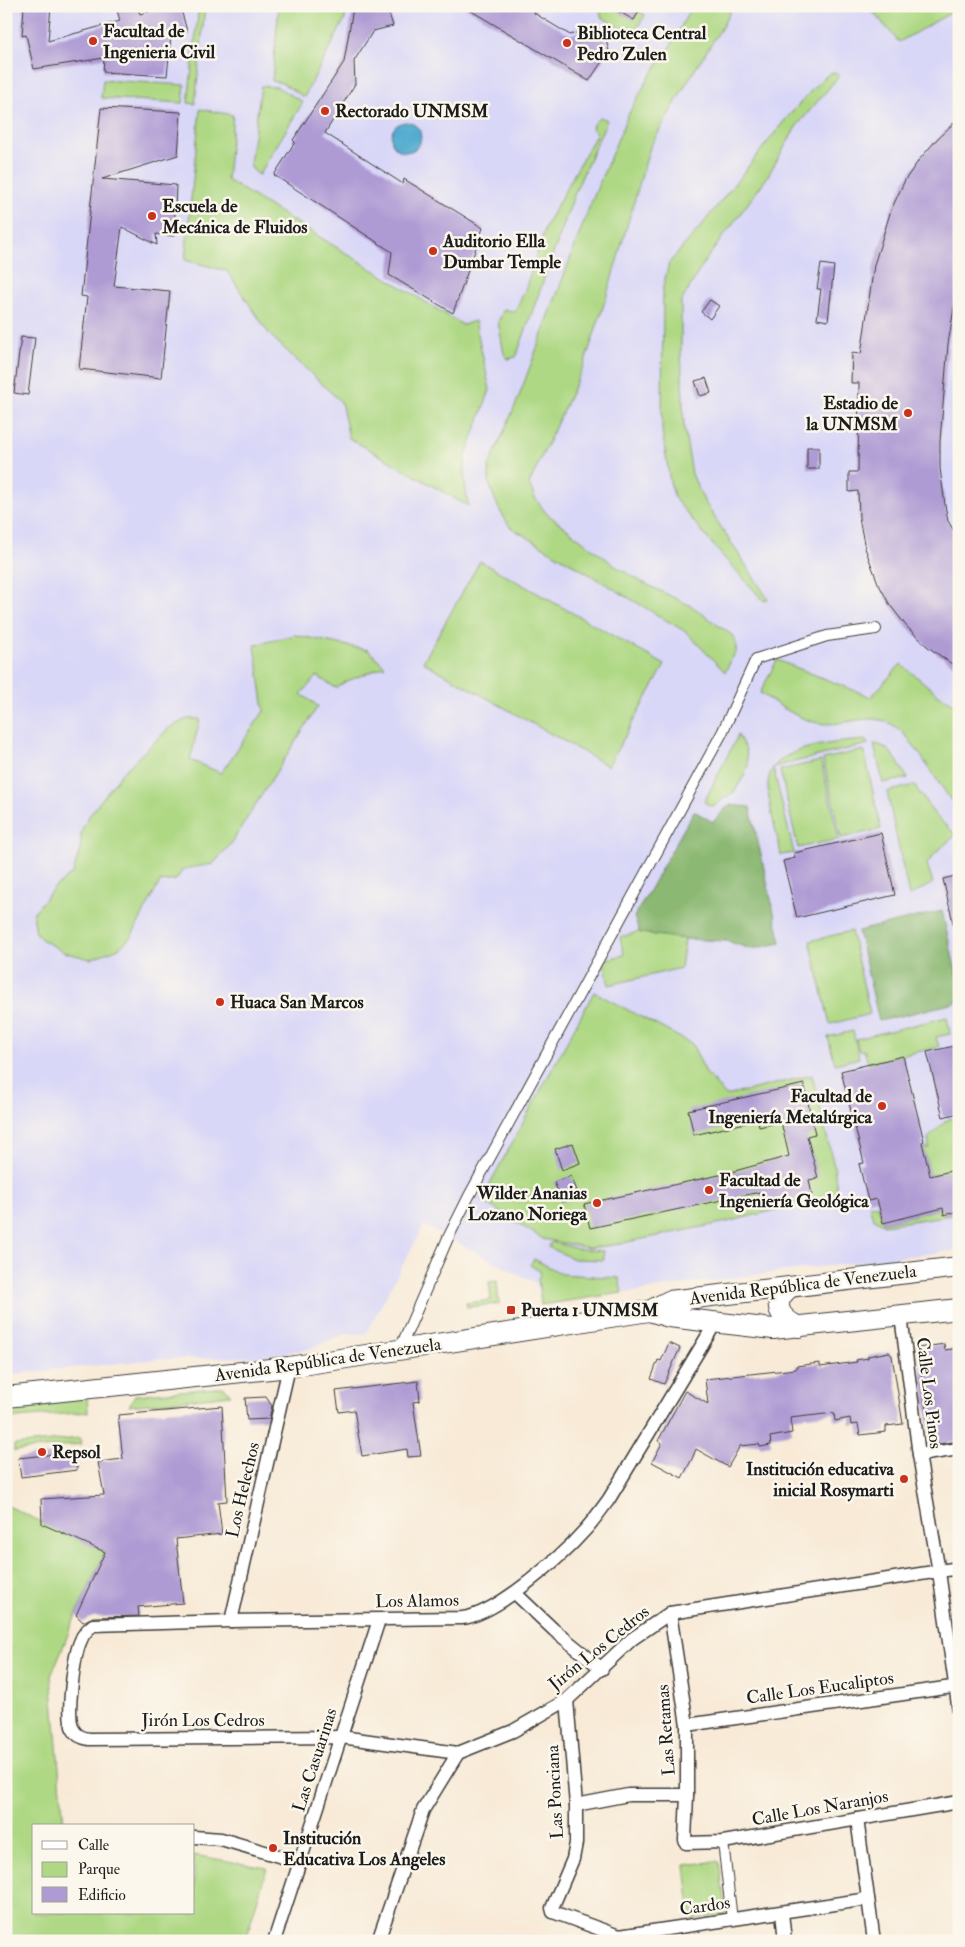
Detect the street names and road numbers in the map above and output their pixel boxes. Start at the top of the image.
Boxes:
street label: Avenida República de Venezuela [687,1260,918,1310]
street label: Avenida República de Venezuela [212,1333,443,1387]
street label: Calle Los Pinos [911,1336,947,1450]
street label: Los Helechos [221,1440,265,1540]
street label: Los Alamos [375,1589,459,1613]
street label: Jirón Los Cedros [543,1600,654,1696]
street label: Calle Los Eucaliptos [745,1666,895,1710]
street label: Las Retamas [651,1684,681,1776]
street label: Las Casuarinas [287,1705,343,1815]
street label: Jirón Los Cedros [140,1709,265,1732]
street label: Las Ponciana [541,1744,569,1840]
street label: Calle Los Naranjos [750,1785,890,1831]
street label: Cardos [678,1891,732,1921]

